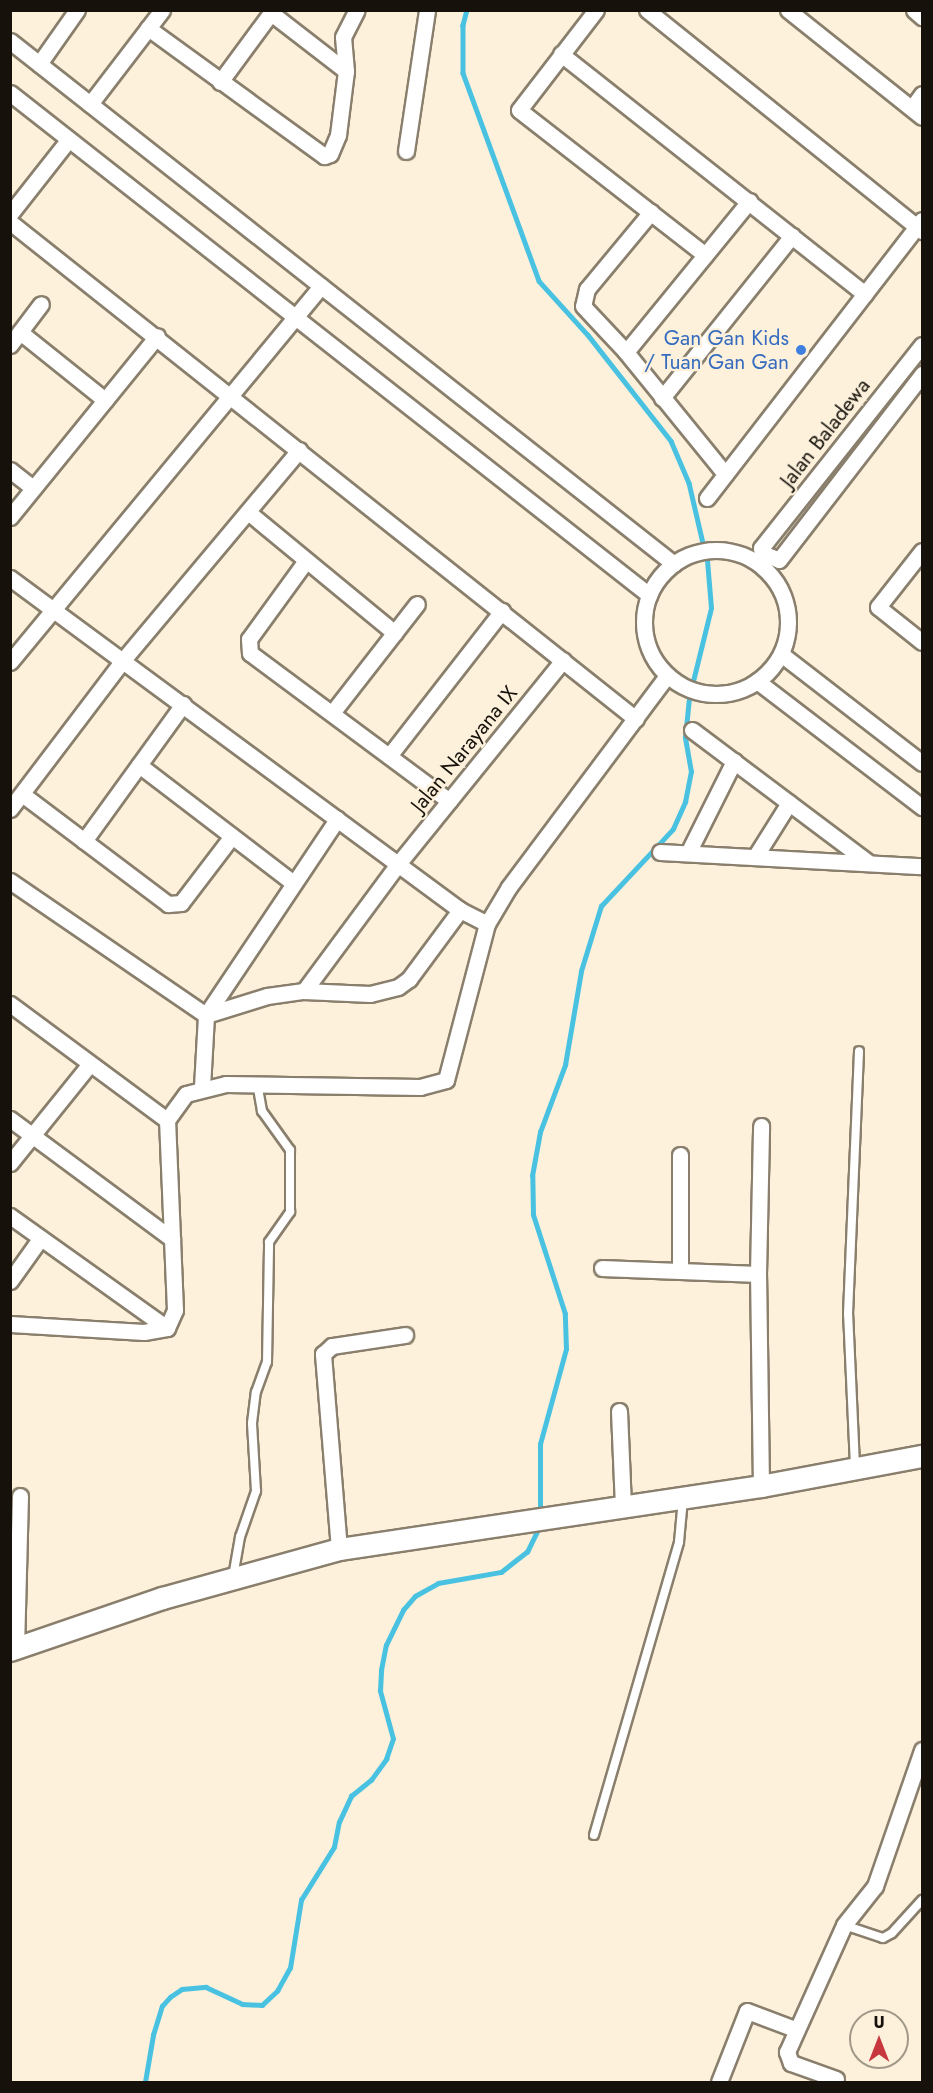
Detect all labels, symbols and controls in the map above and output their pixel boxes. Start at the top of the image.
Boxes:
place label: Gan Gan Kids / Tuan Gan Gan [644,325,789,375]
marker: Gan Gan Kids / Tuan Gan Gan [794,343,808,357]
street label: Jalan Baladewa [775,374,875,492]
street label: Jalan Narayana IX [406,681,522,817]
north arrow [849,2009,909,2069]
text: U [873,2011,885,2034]

